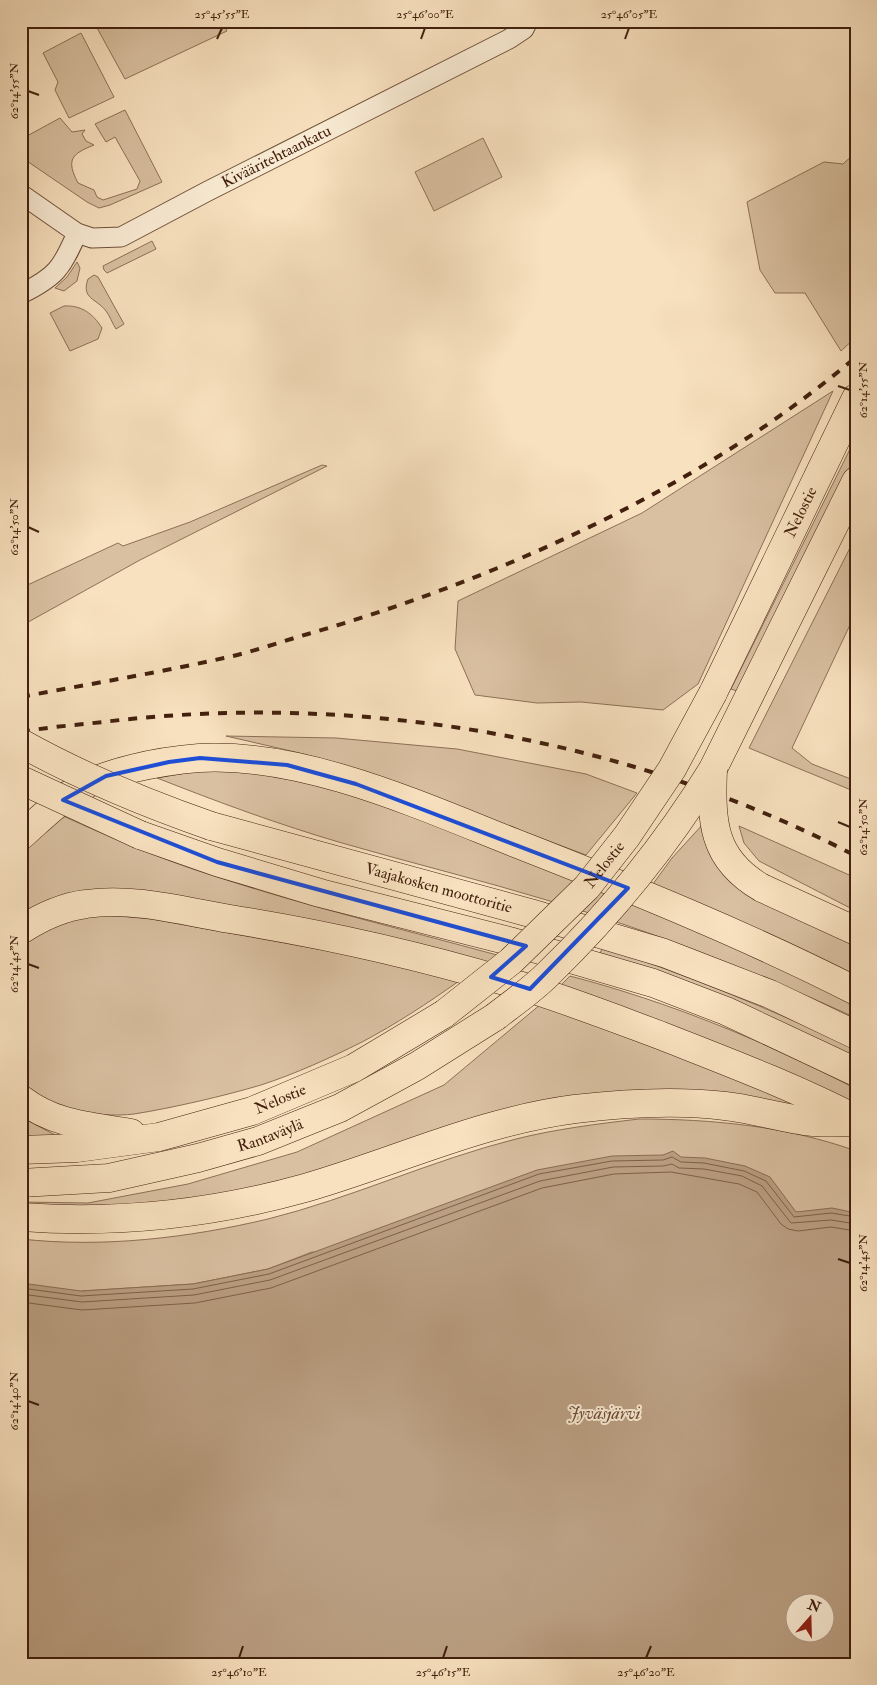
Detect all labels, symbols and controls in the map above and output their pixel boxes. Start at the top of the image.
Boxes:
text: 25°45'55"E [195,7,250,22]
text: 25°46'00"E [396,7,454,22]
text: 25°46'05"E [601,7,658,22]
text: 62°14'55"N [7,62,22,119]
street label: Kivääritehtaankatu [218,121,334,192]
text: 62°14'55"N [856,361,871,418]
street label: Nelostie [780,483,822,541]
text: 62°14'50"N [7,498,22,556]
text: 62°14'50"N [856,798,871,856]
street label: Nelostie [580,837,629,892]
street label: Vaajakosken moottoritie [363,858,515,918]
text: 62°14'45"N [7,935,22,993]
street label: Nelostie [252,1079,309,1119]
street label: Rantaväylä [235,1114,306,1156]
text: 62°14'45"N [856,1234,871,1292]
text: 62°14'40"N [7,1371,22,1430]
water label: Jyväsjärvi [568,1402,641,1425]
north arrow [784,1592,834,1642]
text: N [805,1596,824,1617]
text: 25°46'10"E [211,1665,267,1680]
text: 25°46'15"E [416,1665,471,1680]
text: 25°46'20"E [617,1665,675,1680]

